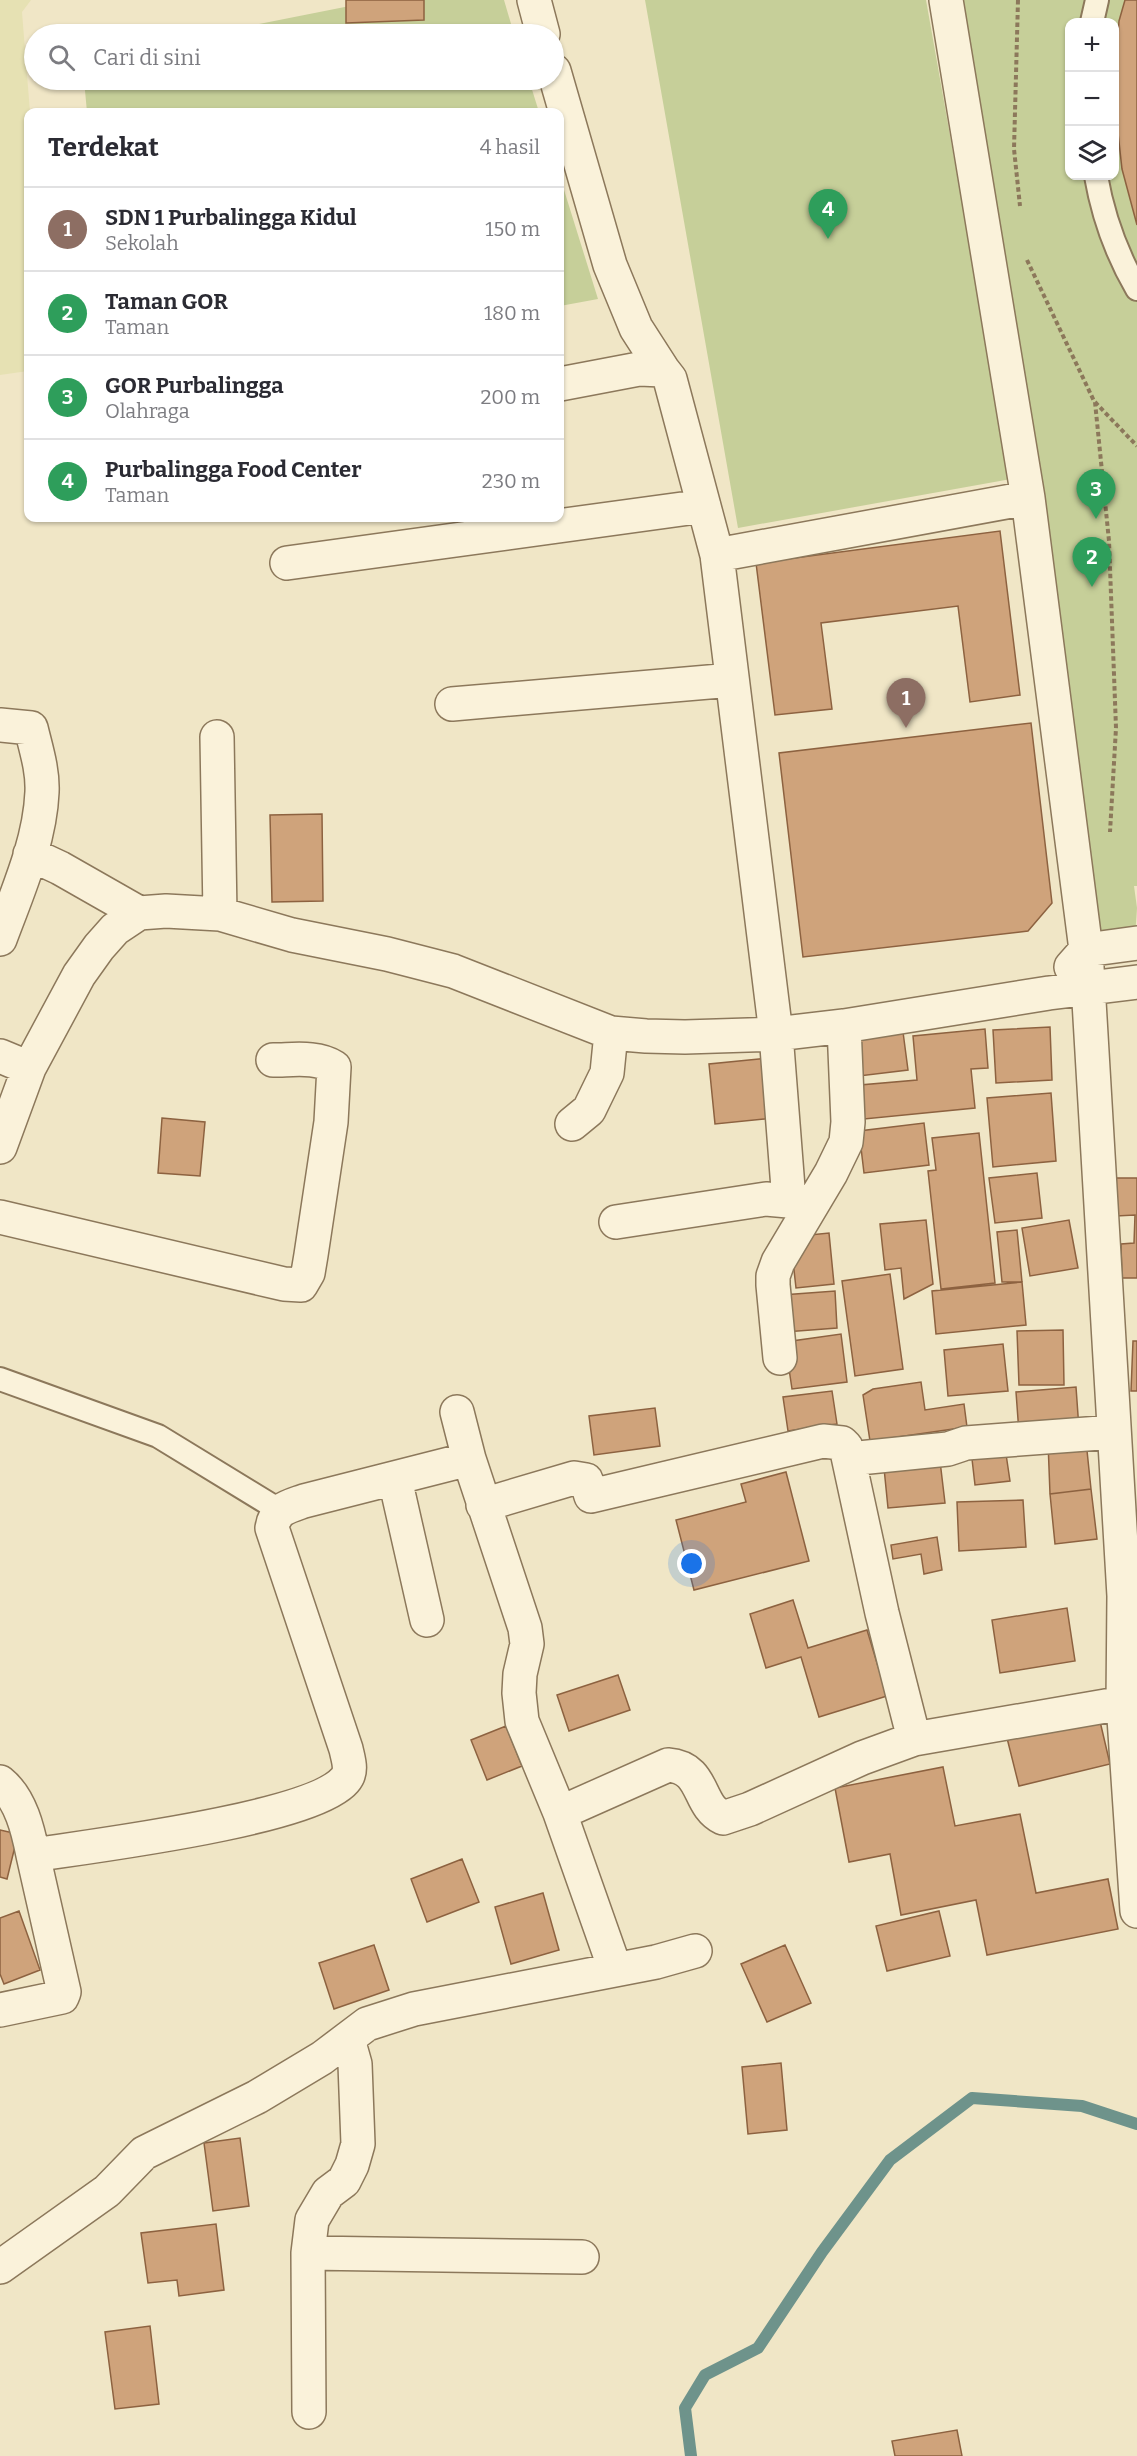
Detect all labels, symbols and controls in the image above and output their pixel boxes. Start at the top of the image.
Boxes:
map controls [1065,18,1119,180]
button: + [1065,18,1119,72]
search box [24,24,564,90]
icon: search [45,41,78,74]
text: Cari di sini [93,44,201,71]
button: − [1065,72,1119,126]
button: layers [1065,126,1119,180]
text: Terdekat [48,132,159,163]
text: 4 hasil [480,135,540,159]
pin: 4 [808,190,848,239]
text: SDN 1 Purbalingga Kidul [105,204,357,231]
text: 1 [63,217,72,241]
text: 150 m [485,217,540,241]
text: Sekolah [105,231,179,255]
text: Taman GOR [105,288,228,315]
text: 2 [62,301,73,325]
text: 180 m [484,301,540,325]
text: Taman [105,315,169,339]
text: GOR Purbalingga [105,372,284,399]
text: 3 [62,385,73,409]
text: 200 m [480,385,540,409]
text: Olahraga [105,399,190,423]
text: Purbalingga Food Center [105,456,362,483]
text: 4 [61,469,74,493]
text: 230 m [482,469,540,493]
pin: 3 [1076,470,1116,519]
text: Taman [105,483,169,507]
pin: 2 [1072,538,1112,587]
pin: 1 [886,678,926,728]
your location [677,1549,706,1578]

